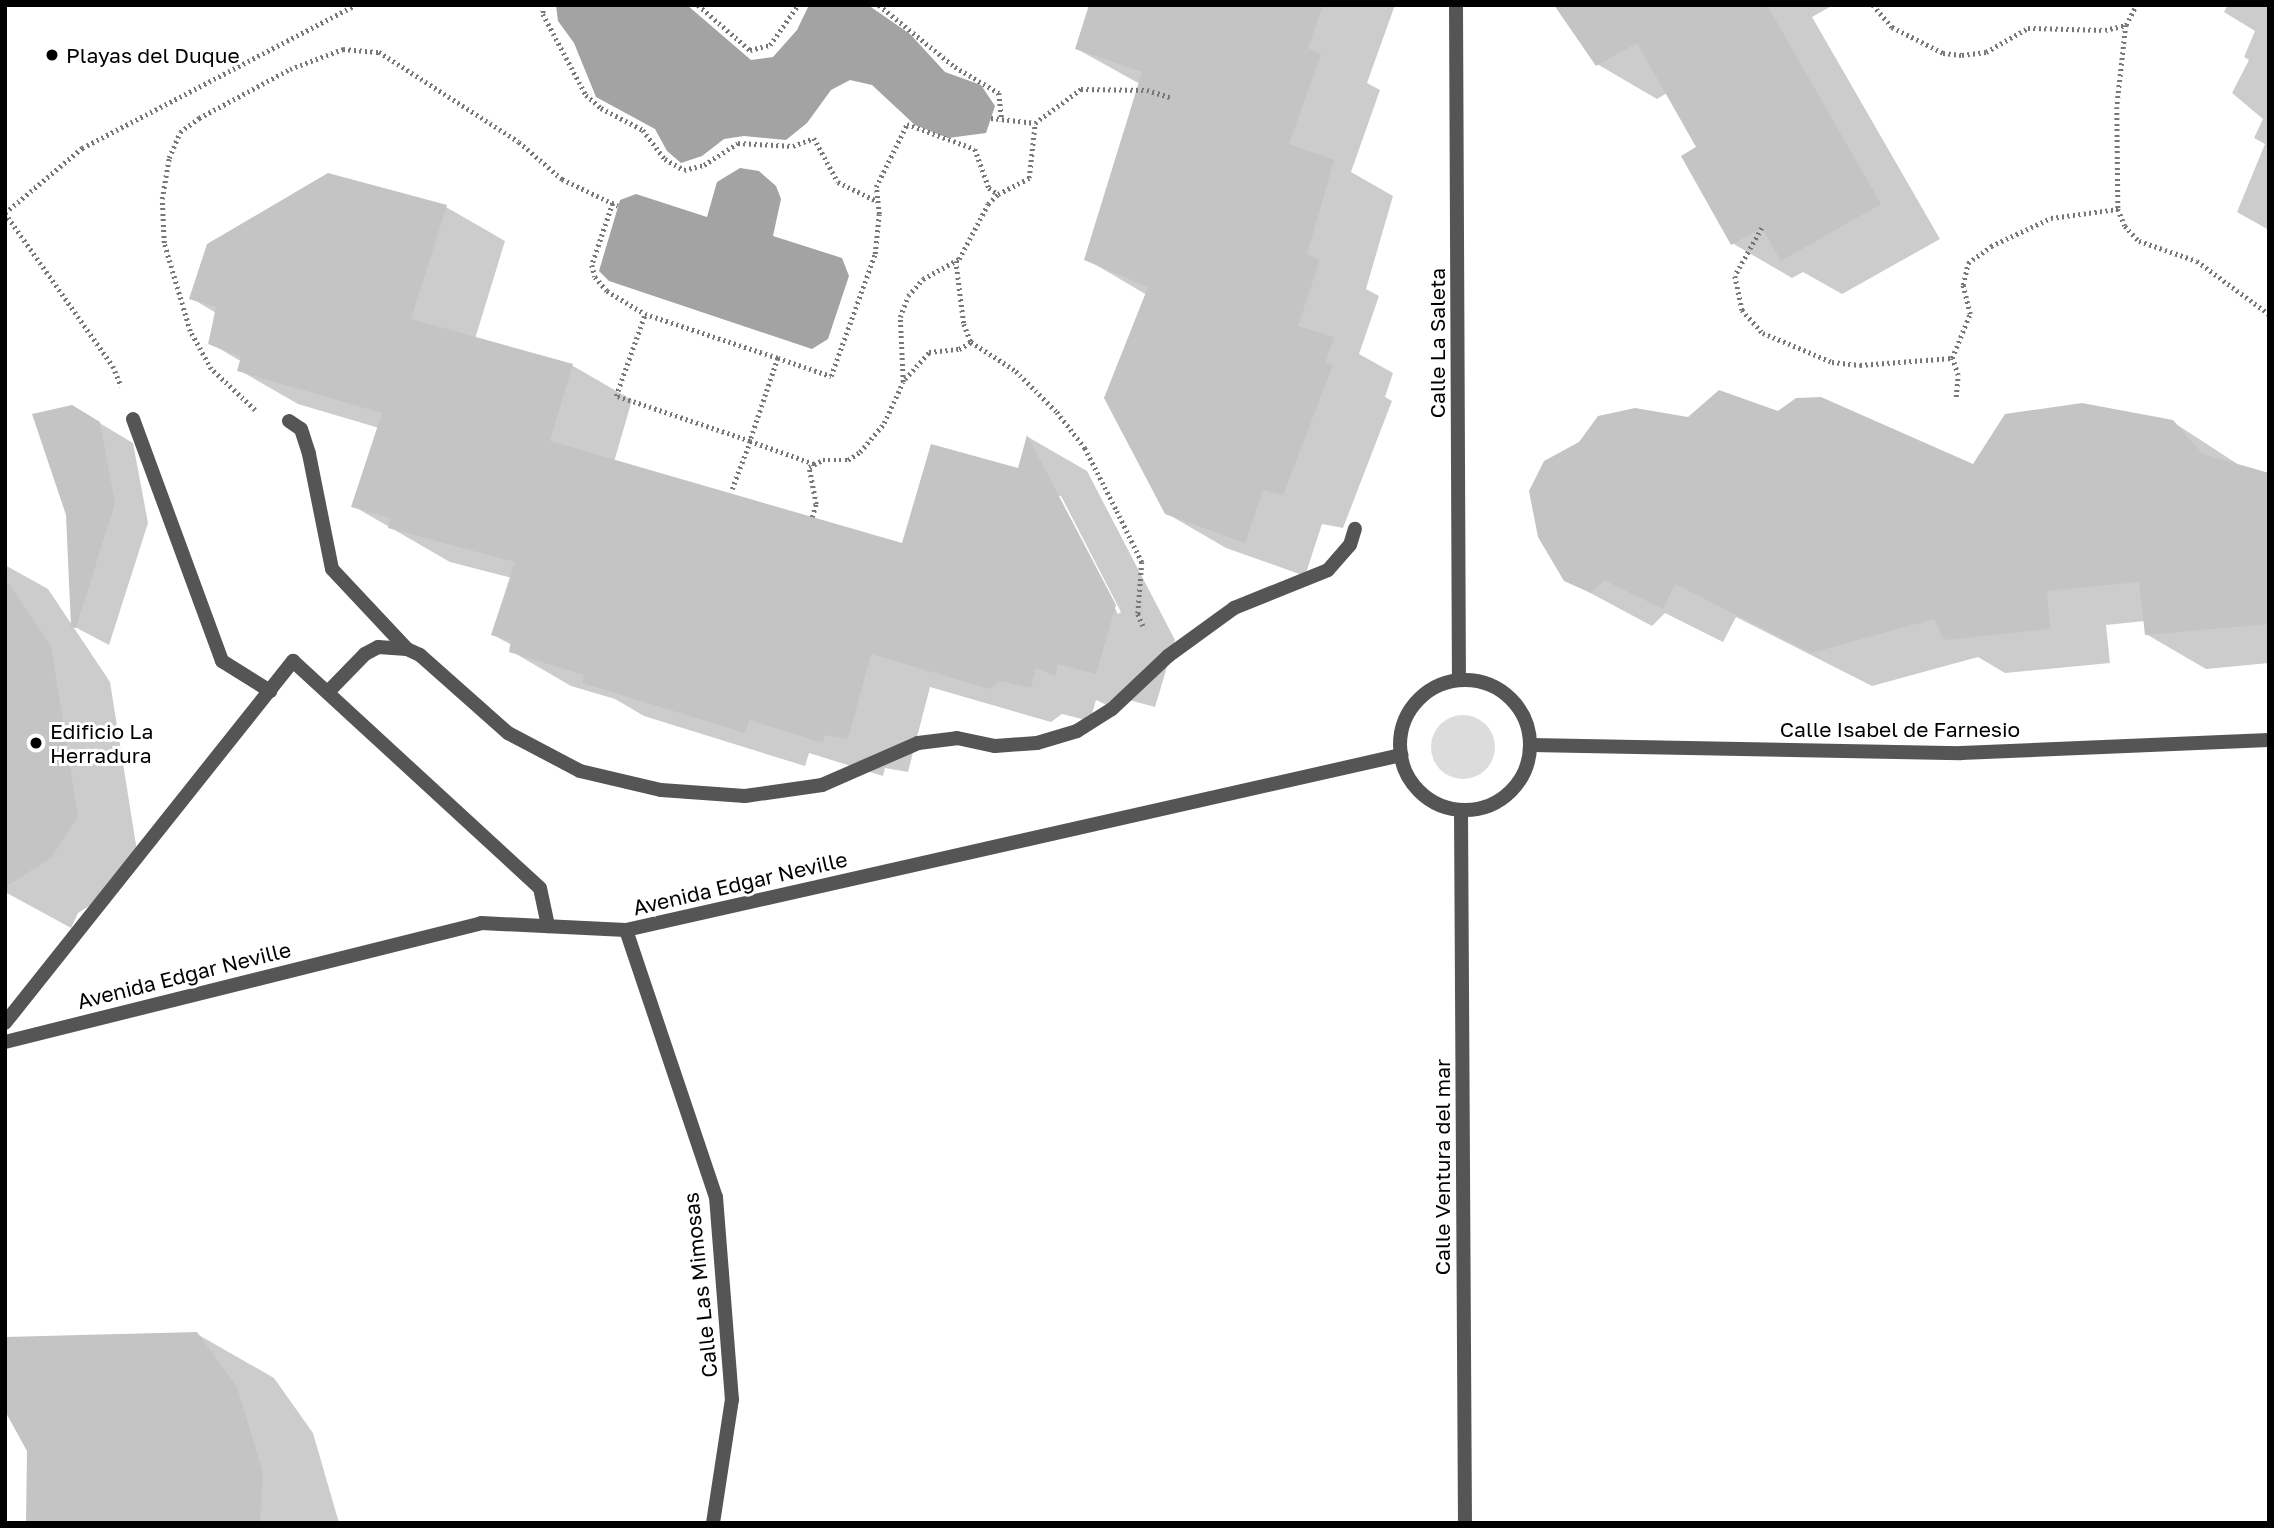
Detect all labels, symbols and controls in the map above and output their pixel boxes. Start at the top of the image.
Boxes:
place label: Playas del Duque [66,42,240,68]
marker: Playas del Duque [44,47,60,63]
street label: Calle La Saleta [1424,268,1450,418]
street label: Calle Isabel de Farnesio [1780,716,2020,742]
place label: Edificio La Herradura [50,718,153,768]
marker: Edificio La Herradura [28,735,44,751]
street label: Avenida Edgar Neville [630,846,850,920]
street label: Avenida Edgar Neville [75,936,293,1014]
street label: Calle Ventura del mar [1429,1059,1455,1275]
street label: Calle Las Mimosas [678,1191,722,1379]

